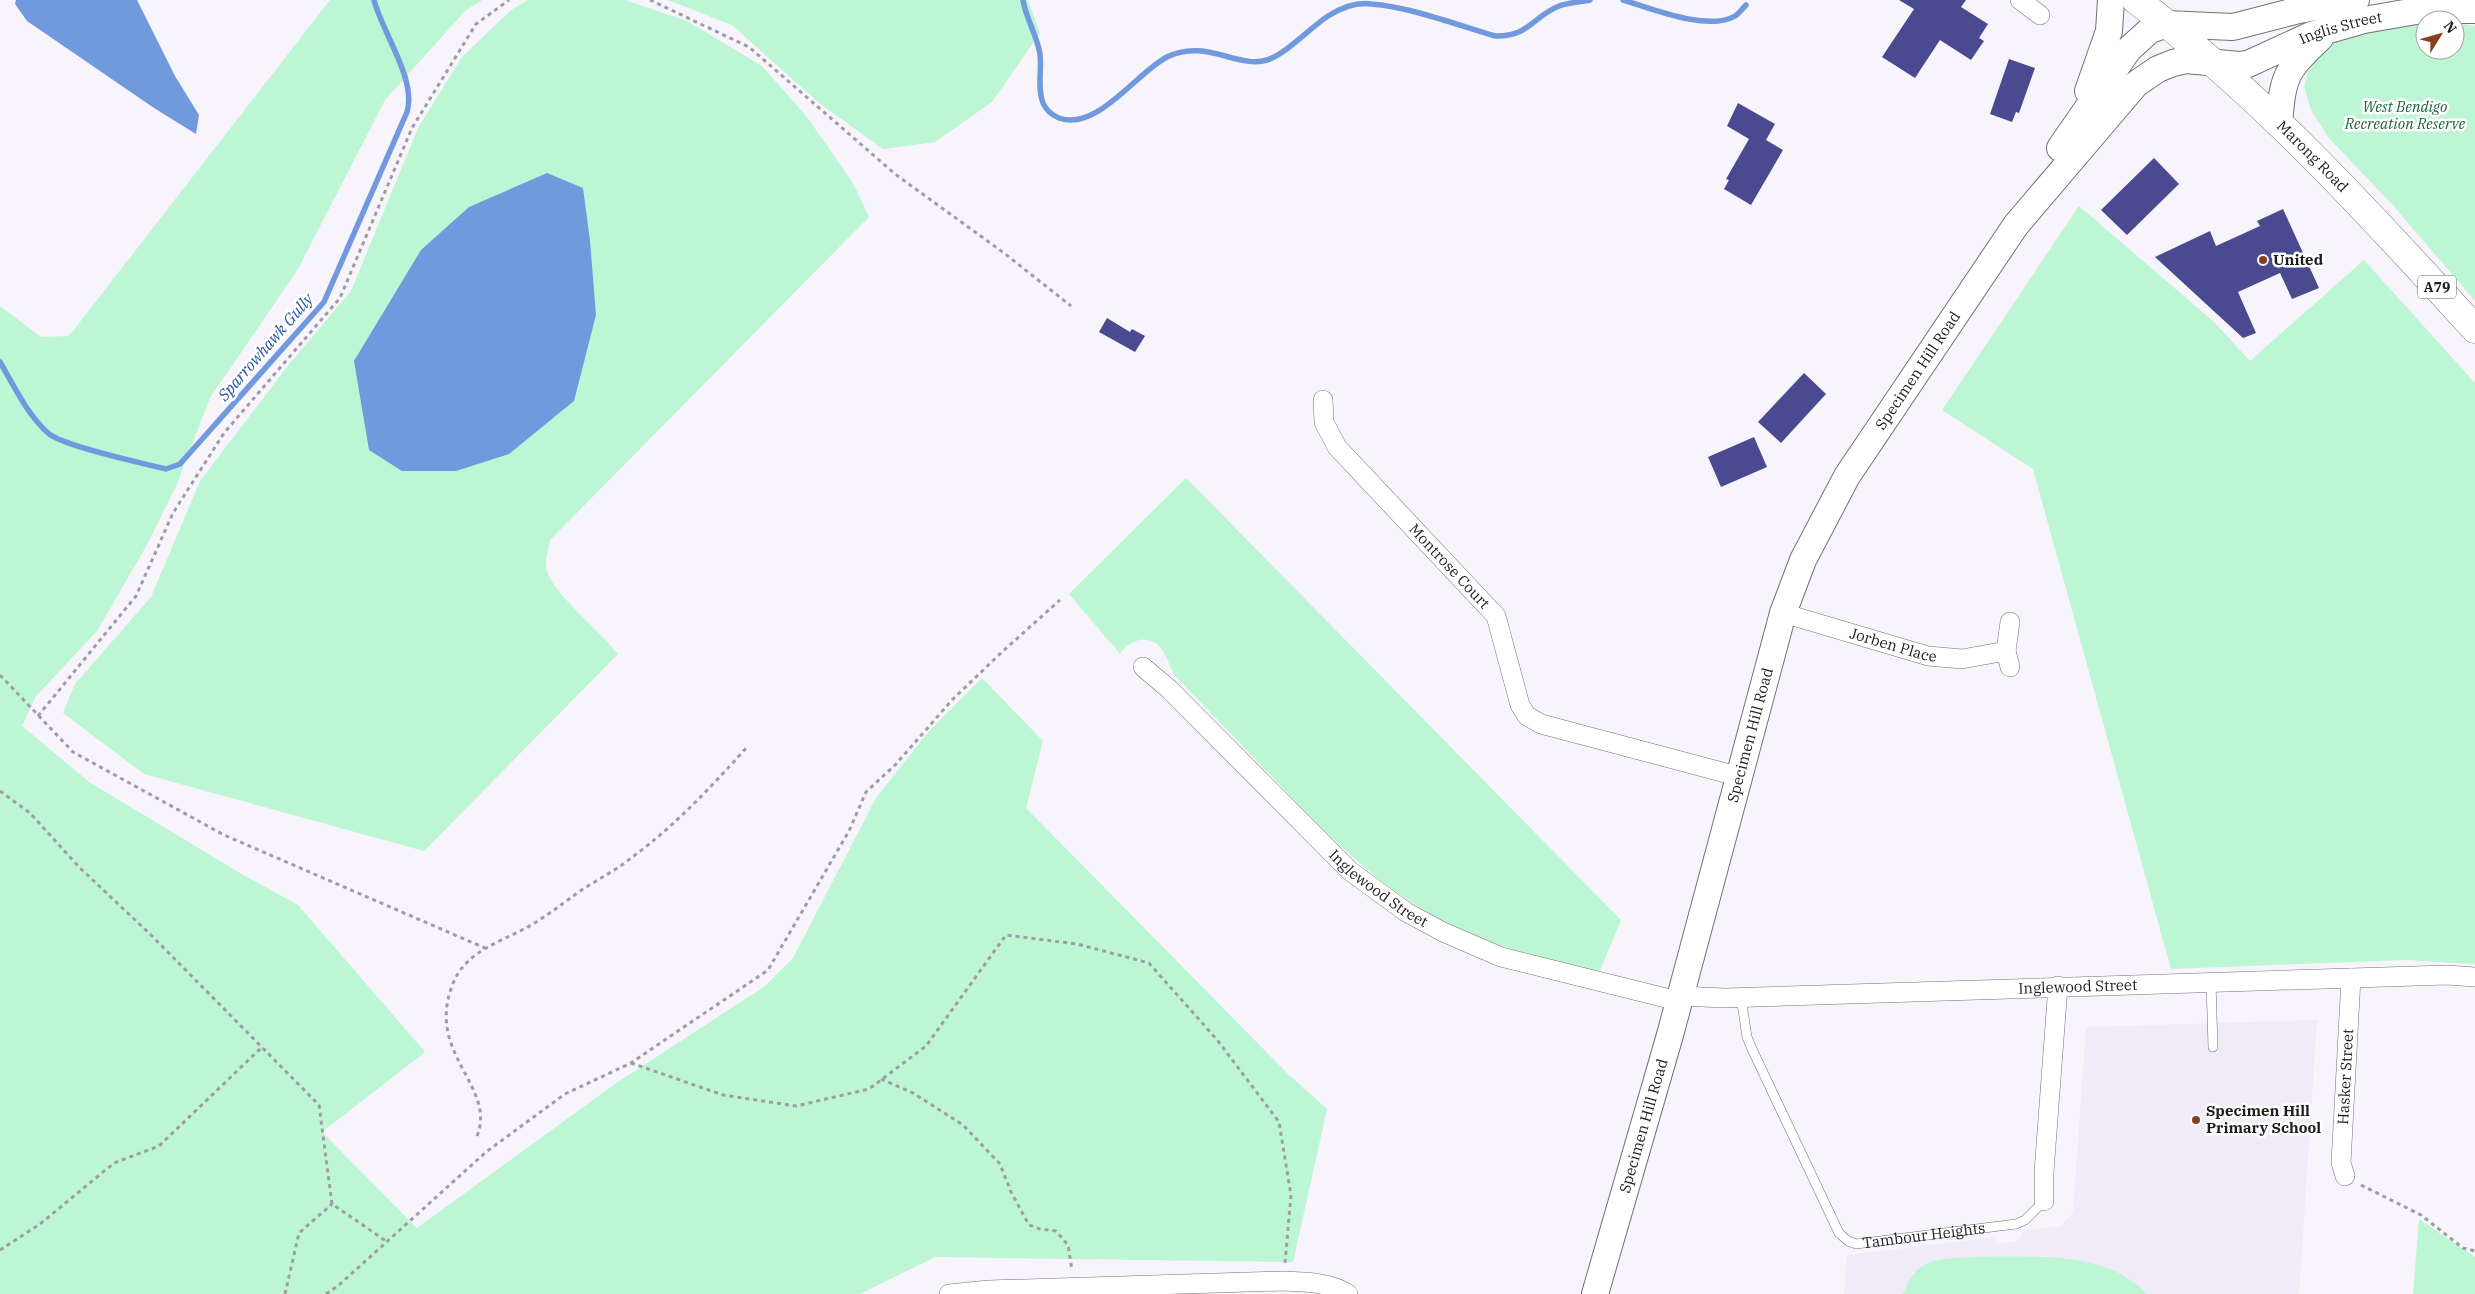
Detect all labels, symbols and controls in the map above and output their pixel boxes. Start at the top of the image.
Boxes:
street label: Inglis Street [2296,7,2383,48]
north arrow [2415,10,2465,60]
text: N [2440,17,2461,37]
park label: West Bendigo Recreation Reserve [2344,97,2466,133]
street label: Marong Road [2273,116,2353,196]
place label: United [2273,250,2324,269]
marker: United [2257,254,2269,266]
road number: A79 [2418,276,2456,298]
water label: Sparrowhawk Gully [212,288,318,405]
street label: Specimen Hill Road [1871,307,1964,433]
street label: Montrose Court [1405,519,1494,612]
street label: Jorben Place [1848,623,1938,666]
street label: Specimen Hill Road [1723,666,1777,805]
street label: Inglewood Street [1325,845,1431,931]
street label: Inglewood Street [2018,975,2138,998]
street label: Hasker Street [2333,1028,2357,1125]
street label: Specimen Hill Road [1615,1056,1672,1195]
place label: Specimen Hill Primary School [2206,1101,2321,1137]
marker: Specimen Hill Primary School [2190,1114,2202,1126]
street label: Tambour Heights [1861,1218,1986,1252]

